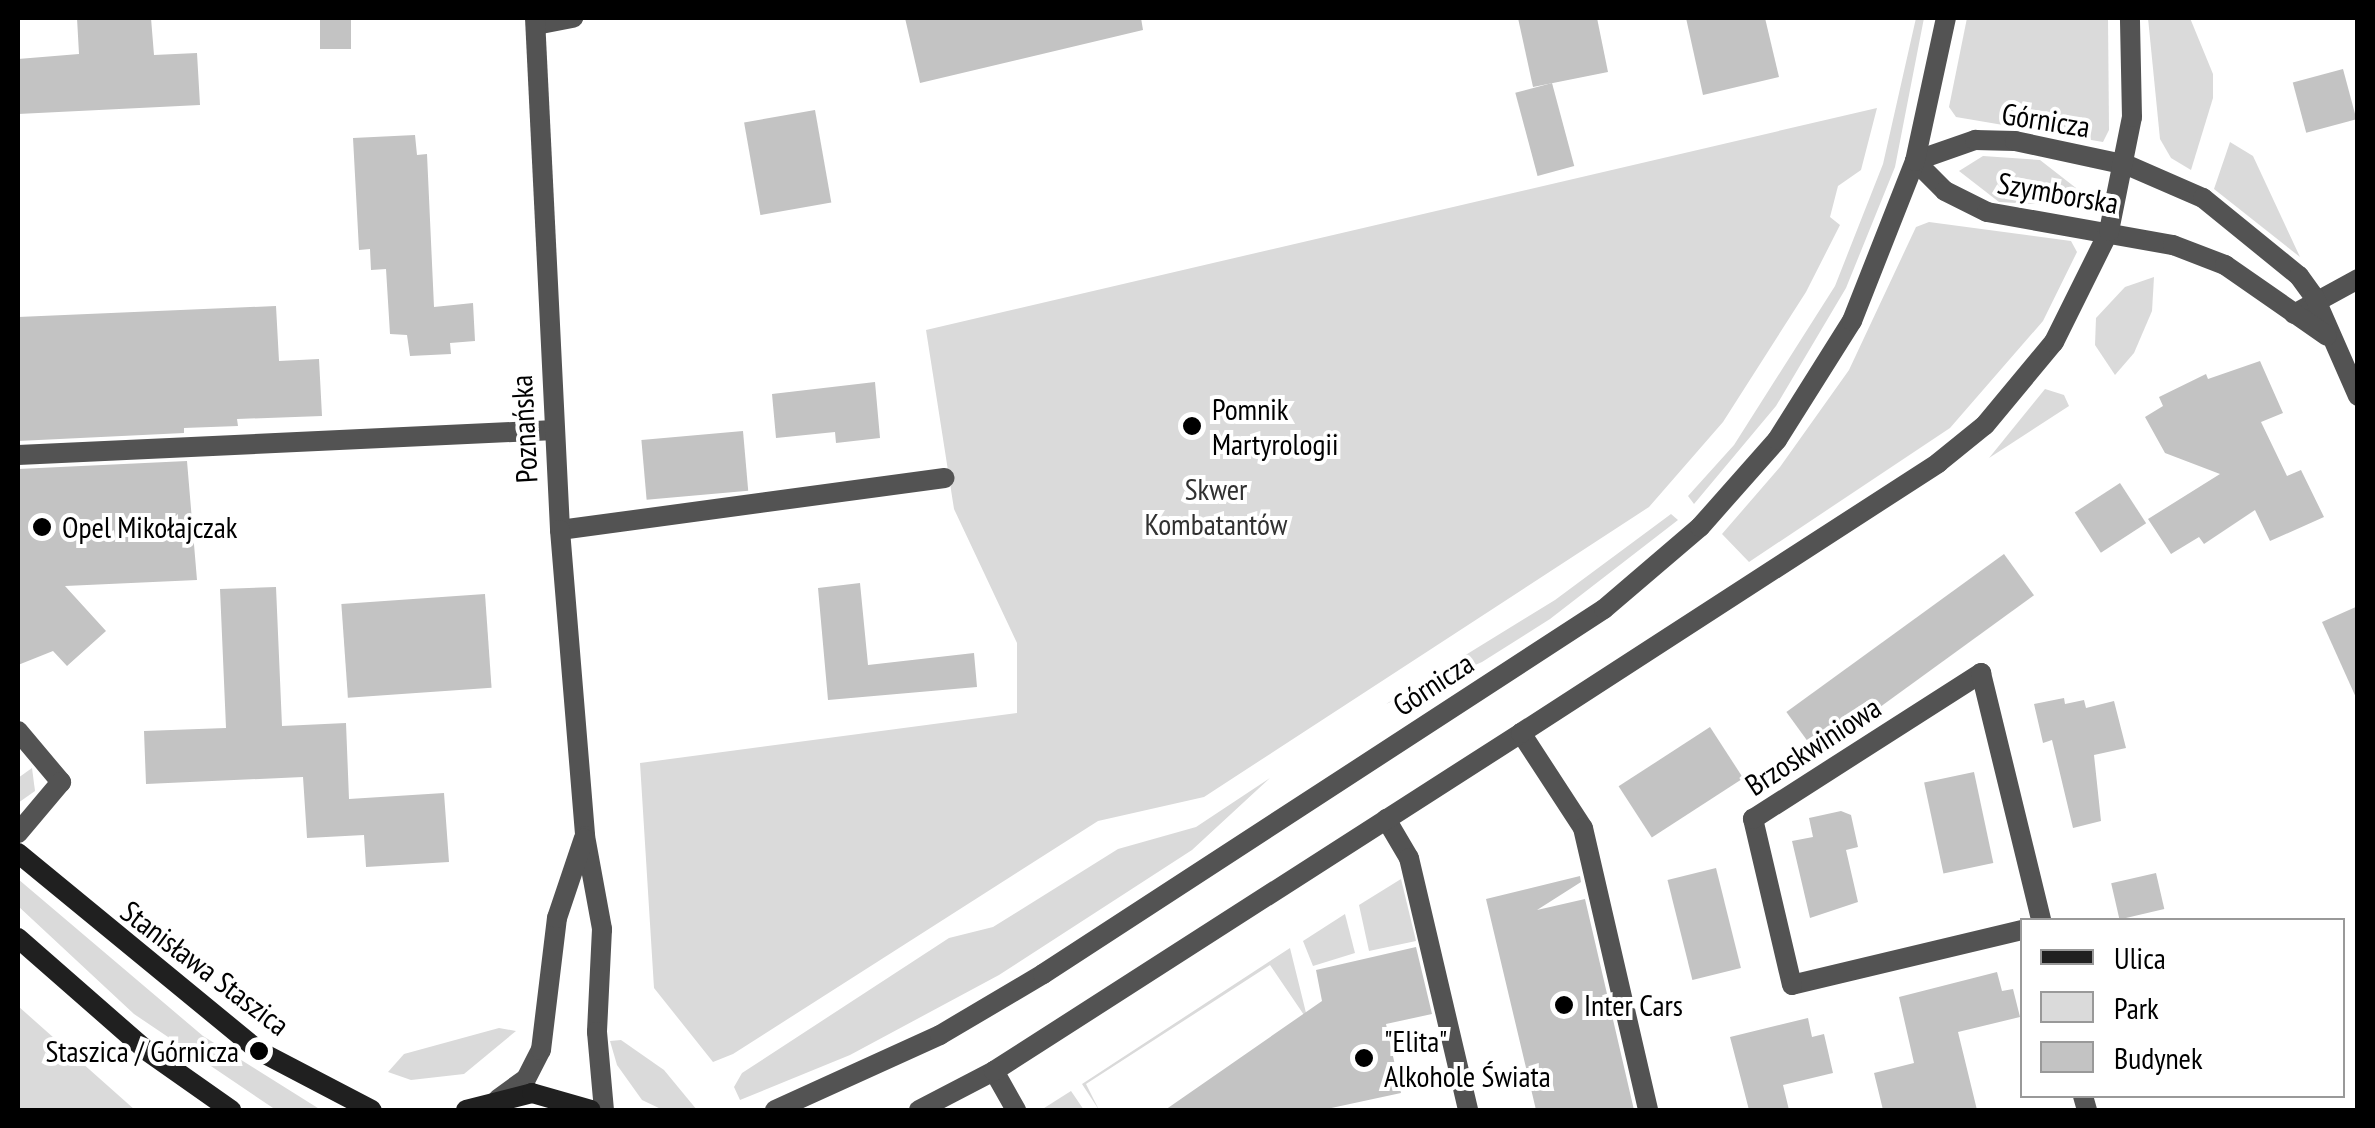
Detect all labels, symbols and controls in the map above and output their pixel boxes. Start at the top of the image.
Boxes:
street label: Górnicza [1999,95,2093,145]
street label: Szymborska [1995,165,2121,221]
street label: Poznańska [503,374,545,484]
place label: Pomnik Martyrologii [1212,391,1339,462]
marker: Pomnik Martyrologii [1181,415,1203,437]
park label: Skwer Kombatantów [1145,471,1287,542]
place label: Opel Mikołajczak [62,509,237,545]
marker: Opel Mikołajczak [31,516,53,538]
street label: Górnicza [1386,645,1480,723]
street label: Brzoskwiniowa [1739,689,1887,803]
street label: Stanisława Staszica [114,893,296,1043]
legend [2020,918,2345,1098]
text: Ulica [2114,938,2166,977]
place label: Inter Cars [1584,987,1683,1023]
text: Park [2114,988,2159,1027]
marker: Inter Cars [1553,994,1575,1016]
place label: "Elita" Alkohole Świata [1384,1023,1551,1094]
place label: Staszica / Górnicza [45,1033,239,1069]
text: Budynek [2114,1038,2203,1077]
marker: Staszica / Górnicza [248,1040,270,1062]
marker: "Elita" Alkohole Świata [1353,1047,1375,1069]

